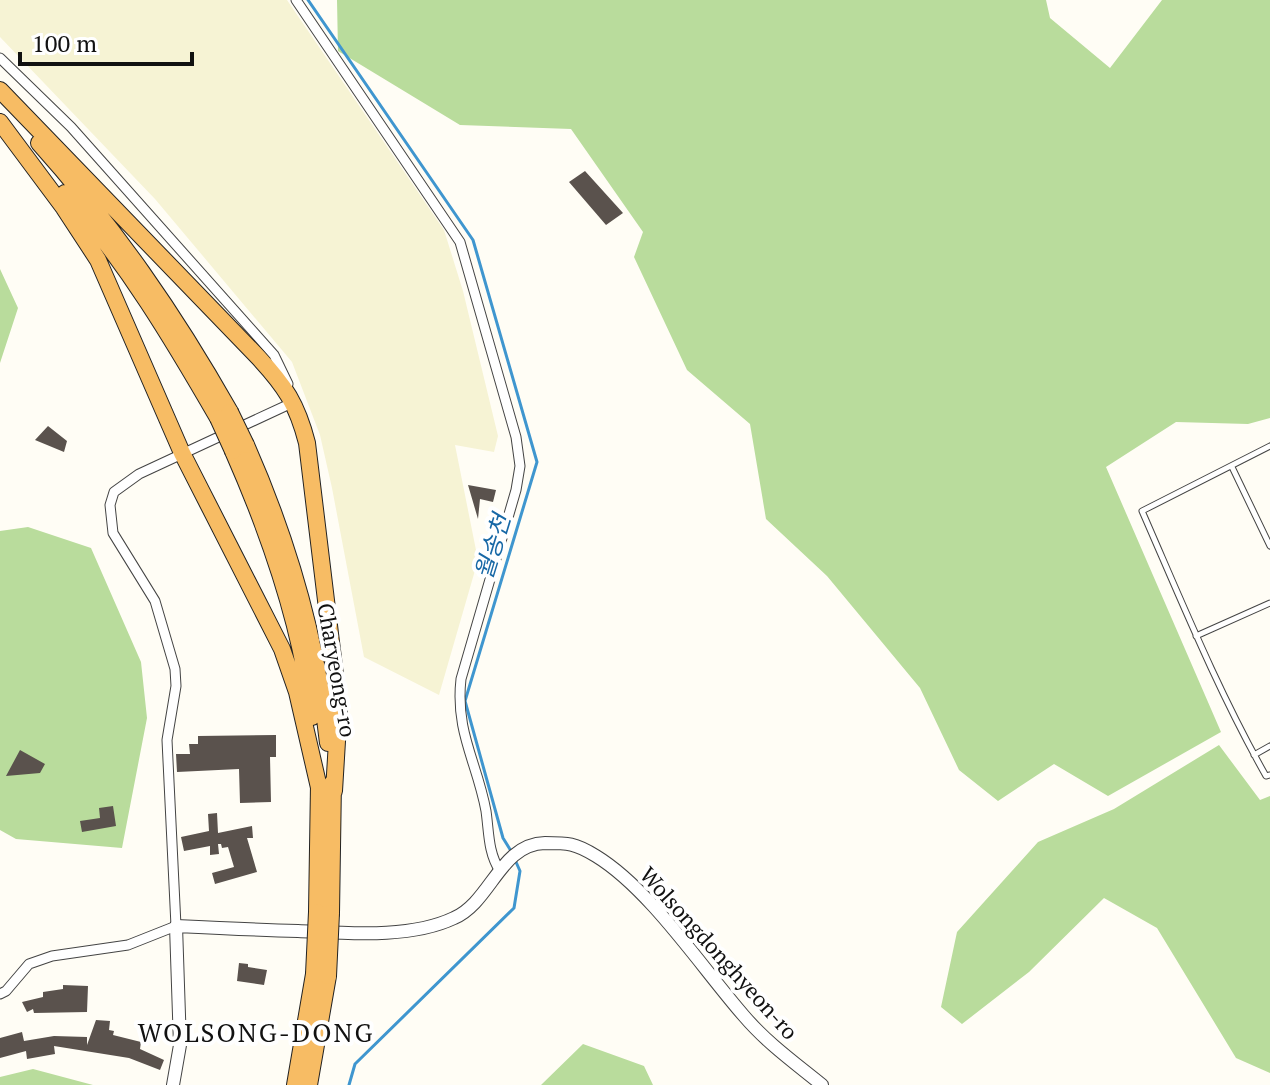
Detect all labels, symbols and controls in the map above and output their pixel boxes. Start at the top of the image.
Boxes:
scale bar [20,16,192,66]
text: 100 m [32,27,97,59]
water label: 월송천 [467,508,518,583]
street label: Charyeong-ro [311,601,364,739]
street label: Wolsongdonghyeon-ro [634,860,805,1045]
district label: WOLSONG-DONG [138,1015,374,1049]

